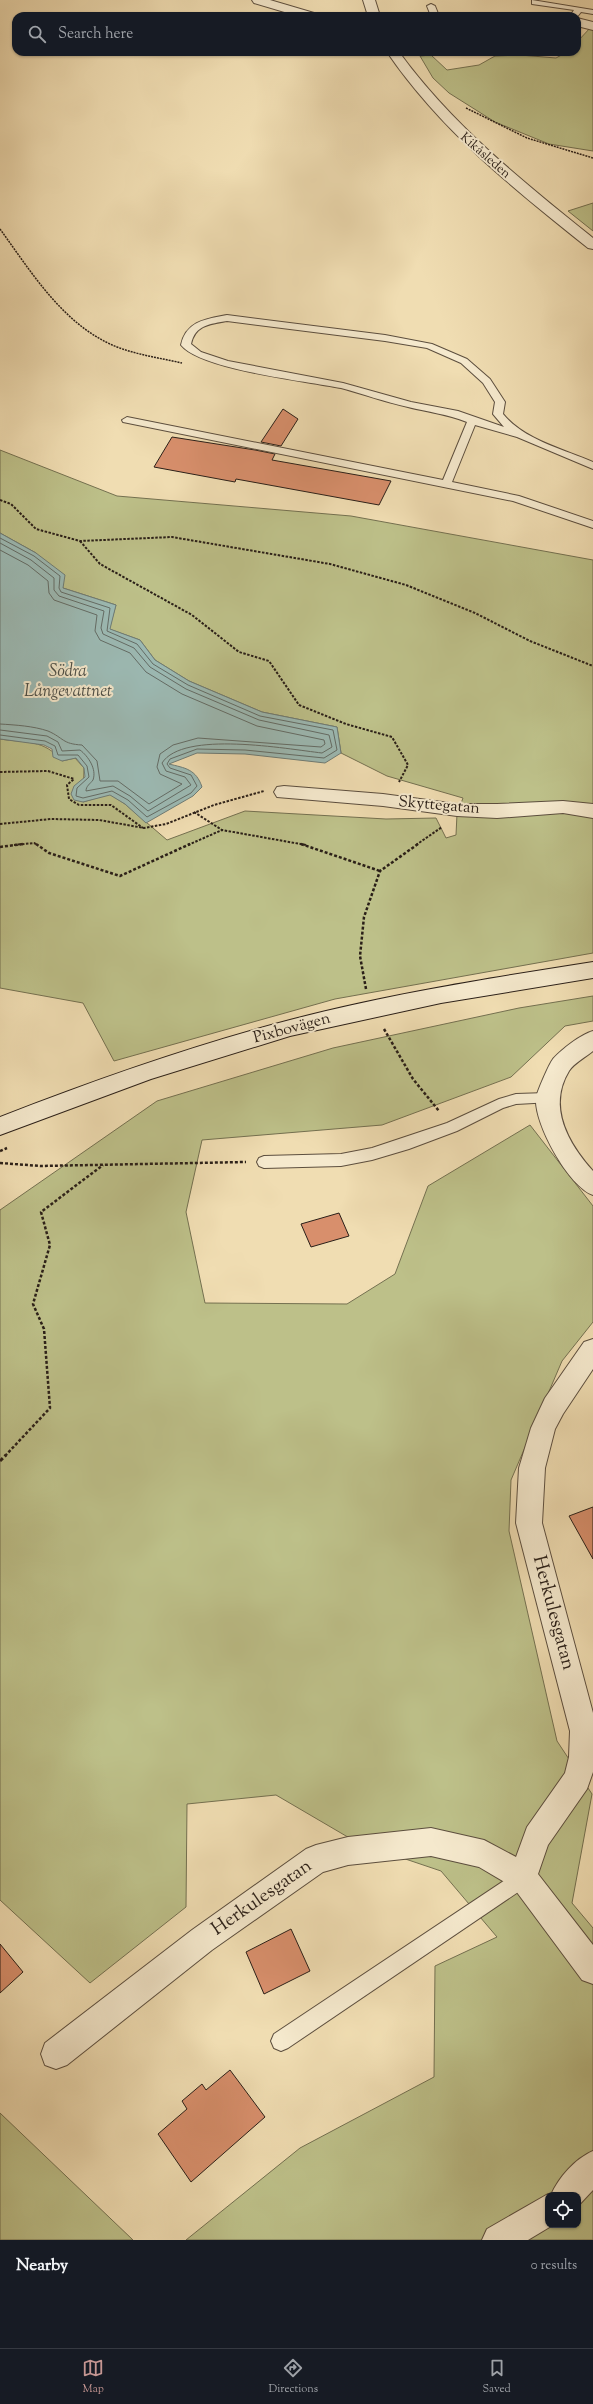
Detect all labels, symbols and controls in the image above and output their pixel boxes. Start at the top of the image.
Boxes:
search box [12,12,581,56]
icon: search [26,23,48,45]
text: Search here [58,24,133,45]
street label: Kikåsleden [456,129,514,183]
water label: Södra Långevattnet [24,660,112,704]
street label: Skyttegatan [397,791,481,821]
street label: Pixbovägen [251,1008,334,1050]
street label: Herkulesgatan [525,1553,581,1673]
street label: Herkulesgatan [206,1853,318,1943]
map controls [545,2192,581,2228]
button: locate [545,2192,581,2228]
text: Nearby [16,2254,68,2278]
text: 0 results [531,2257,577,2275]
tab: Map [82,2357,104,2397]
tab: Directions [269,2357,318,2397]
tab: Saved [483,2357,511,2397]

